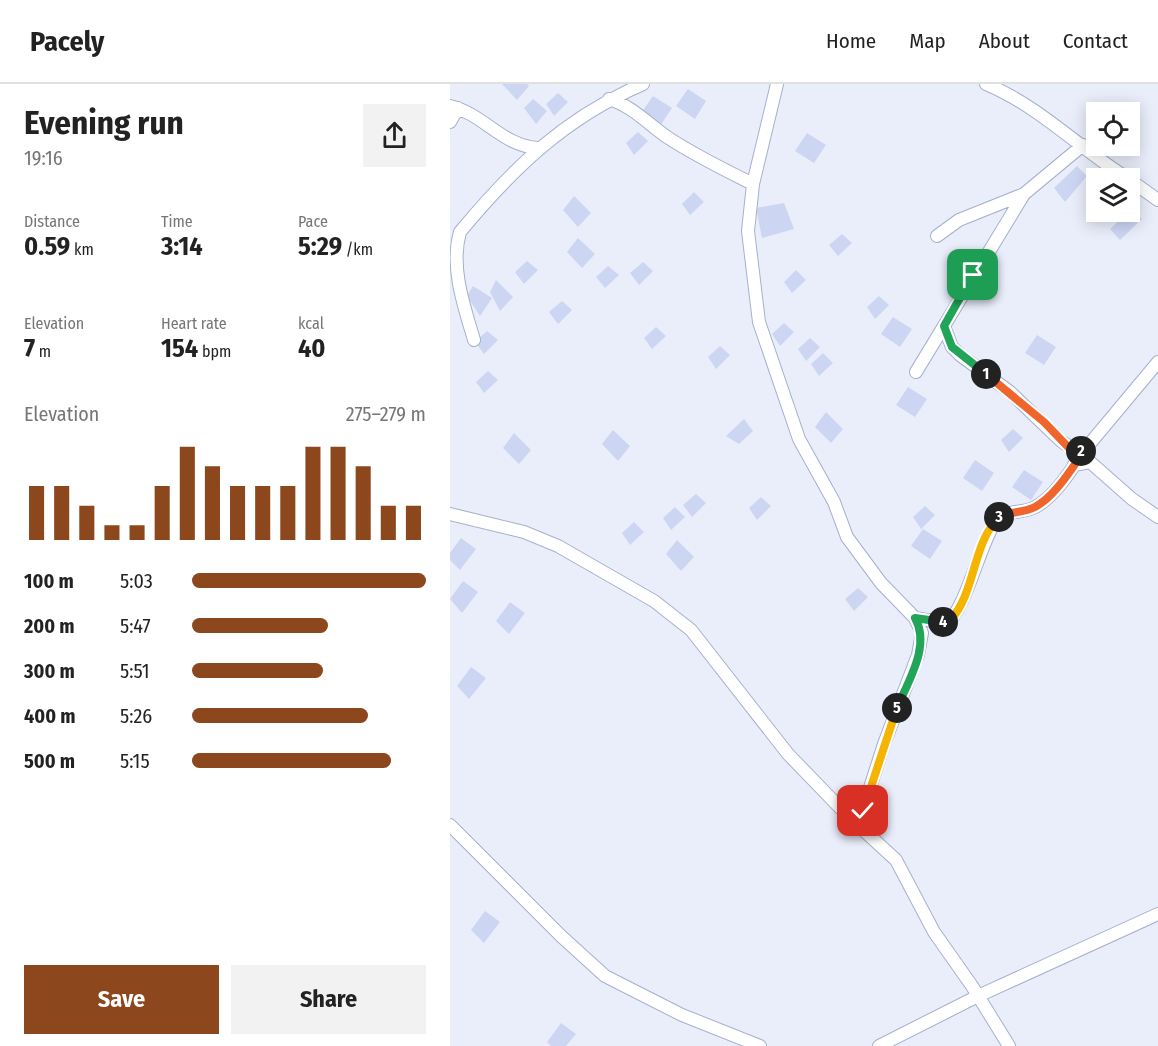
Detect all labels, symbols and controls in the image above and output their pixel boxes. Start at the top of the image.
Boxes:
text: Pacely [30,25,104,58]
text: Home [826,28,876,54]
text: Map [909,28,946,54]
text: About [979,28,1030,54]
text: Contact [1063,28,1128,54]
map controls [1086,102,1140,222]
button: locate [1086,102,1140,156]
text: Evening run [24,103,184,143]
button: share [363,104,426,167]
text: 19:16 [24,146,63,170]
button: layers [1086,168,1140,222]
text: Distance [24,212,80,231]
text: Time [161,212,193,231]
text: Pace [298,212,328,231]
text: 0.59 [24,231,70,262]
text: 3:14 [161,231,203,262]
text: 5:29 [298,231,342,262]
text: km [70,240,94,259]
text: /km [342,240,373,259]
pin [947,249,998,300]
icon: arrive [956,258,989,291]
text: Elevation [24,314,84,333]
text: Heart rate [161,314,227,333]
text: kcal [298,314,324,333]
text: 7 [24,333,35,364]
text: 154 [161,333,198,364]
text: 40 [298,333,326,364]
text: m [35,342,51,361]
text: bpm [198,342,231,361]
pin: 1 [971,359,1001,389]
text: 1 [983,364,989,383]
text: Elevation [24,402,99,426]
text: 275–279 m [346,402,426,426]
pin: 2 [1066,436,1096,466]
text: 2 [1077,441,1085,460]
pin: 3 [984,502,1014,532]
text: 3 [995,507,1003,526]
text: 100 m [24,569,74,593]
text: 5:03 [120,569,153,593]
pin: 4 [928,607,958,637]
text: 4 [939,612,947,631]
text: 200 m [24,614,75,638]
text: 5:47 [120,614,151,638]
text: 300 m [24,659,75,683]
text: 5:51 [120,659,150,683]
pin: 5 [882,693,912,723]
text: 5 [893,698,901,717]
text: 400 m [24,704,76,728]
text: 5:26 [120,704,152,728]
text: 500 m [24,749,75,773]
text: 5:15 [120,749,150,773]
pin [837,785,888,836]
icon: check [846,794,879,827]
button: Save [24,965,219,1034]
button: Share [231,965,426,1034]

